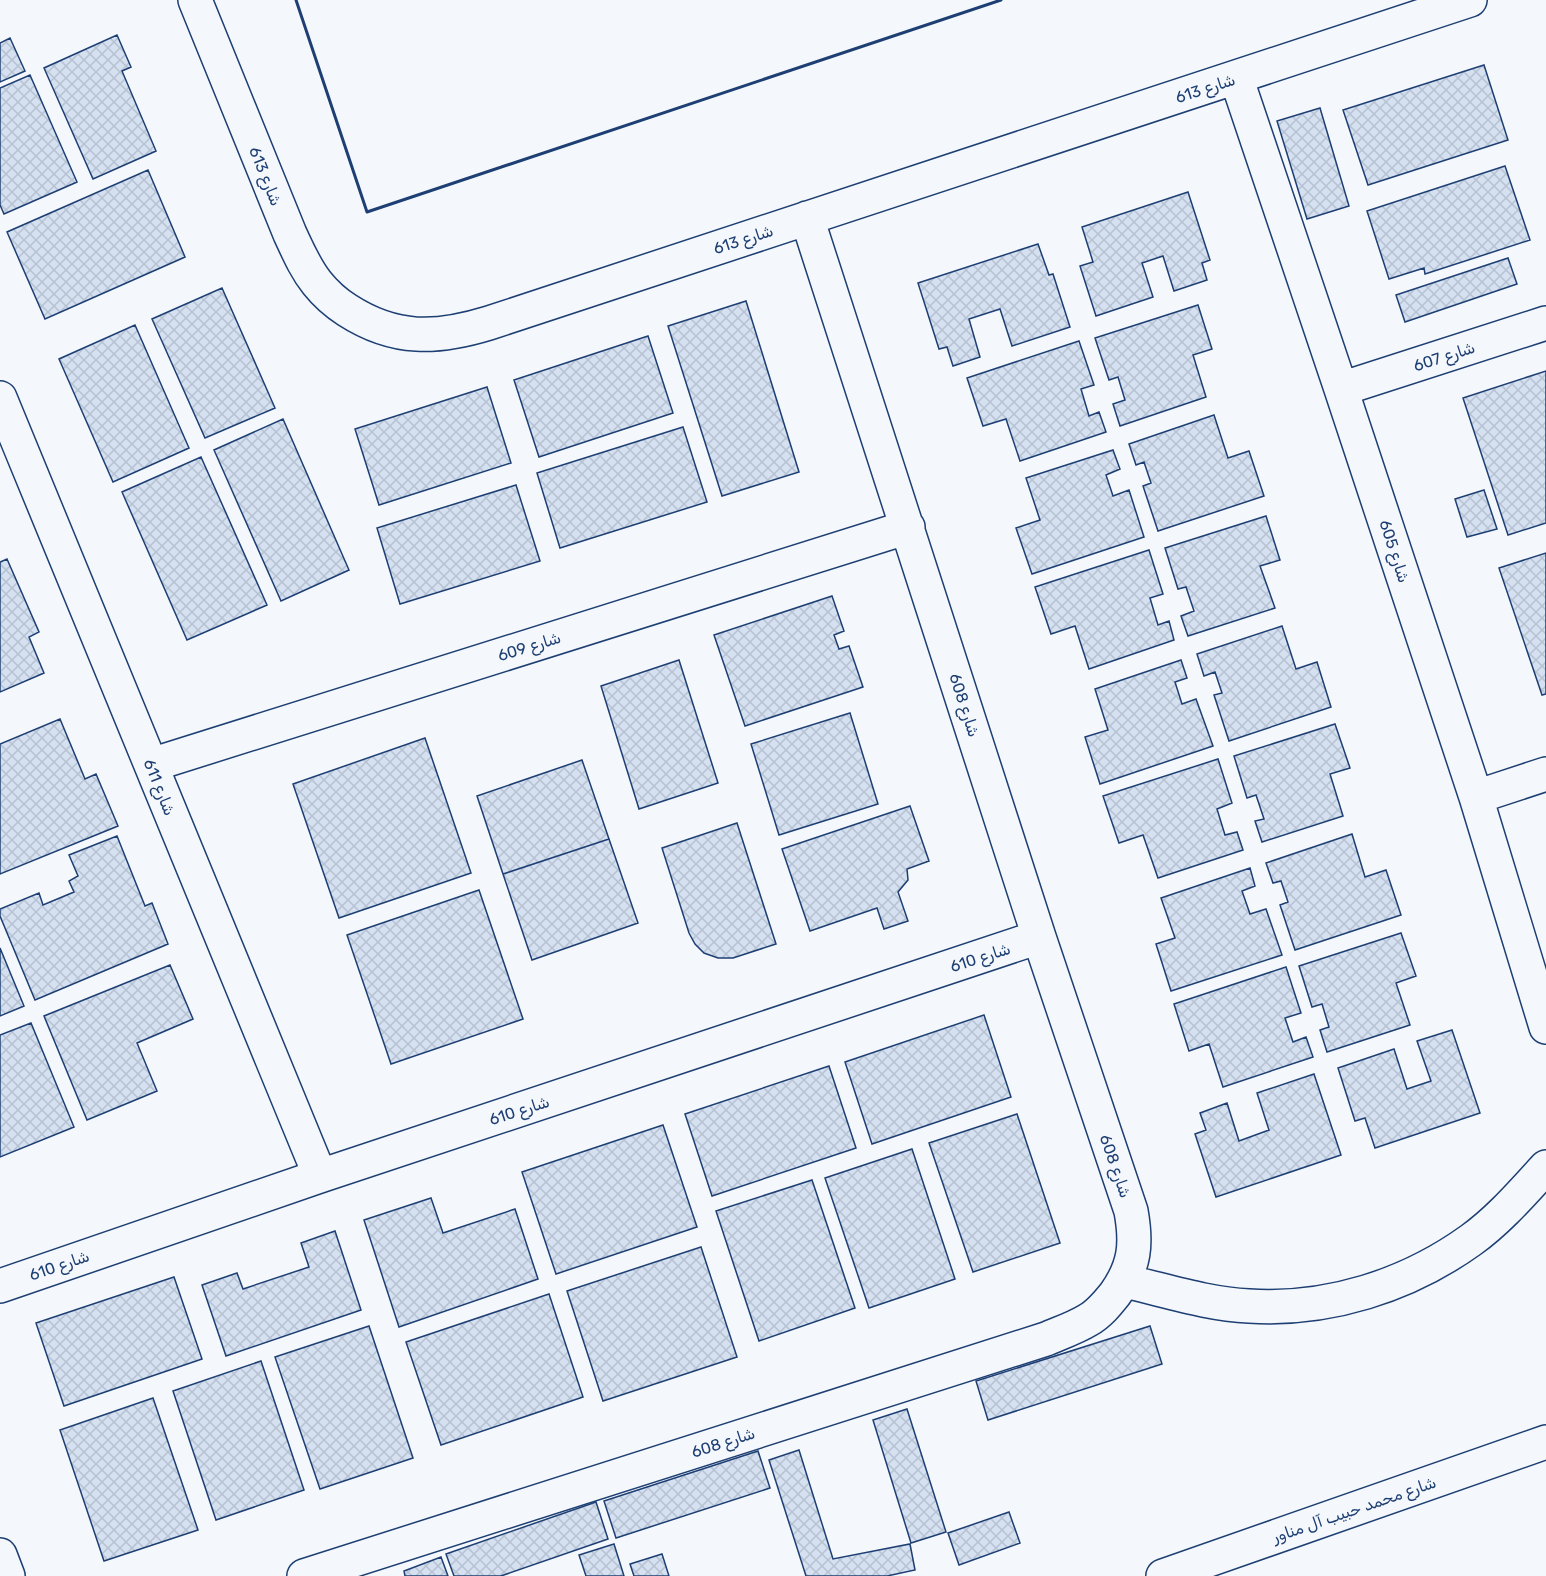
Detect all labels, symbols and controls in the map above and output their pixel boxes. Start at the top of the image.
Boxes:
street label: شارع 613 [1173,70,1238,109]
street label: شارع 613 [243,144,286,209]
street label: شارع 613 [711,221,776,260]
street label: شارع 607 [1411,338,1478,377]
street label: شارع 605 [1374,517,1414,586]
street label: شارع 609 [495,628,564,667]
street label: شارع 608 [943,671,984,740]
street label: شارع 611 [138,756,179,819]
street label: شارع 610 [948,939,1013,978]
street label: شارع 610 [487,1092,552,1131]
street label: شارع 608 [1094,1132,1135,1201]
street label: شارع 610 [27,1246,92,1287]
street label: شارع 608 [689,1423,758,1464]
street label: شارع محمد حبيب آل مناور [1269,1473,1439,1549]

